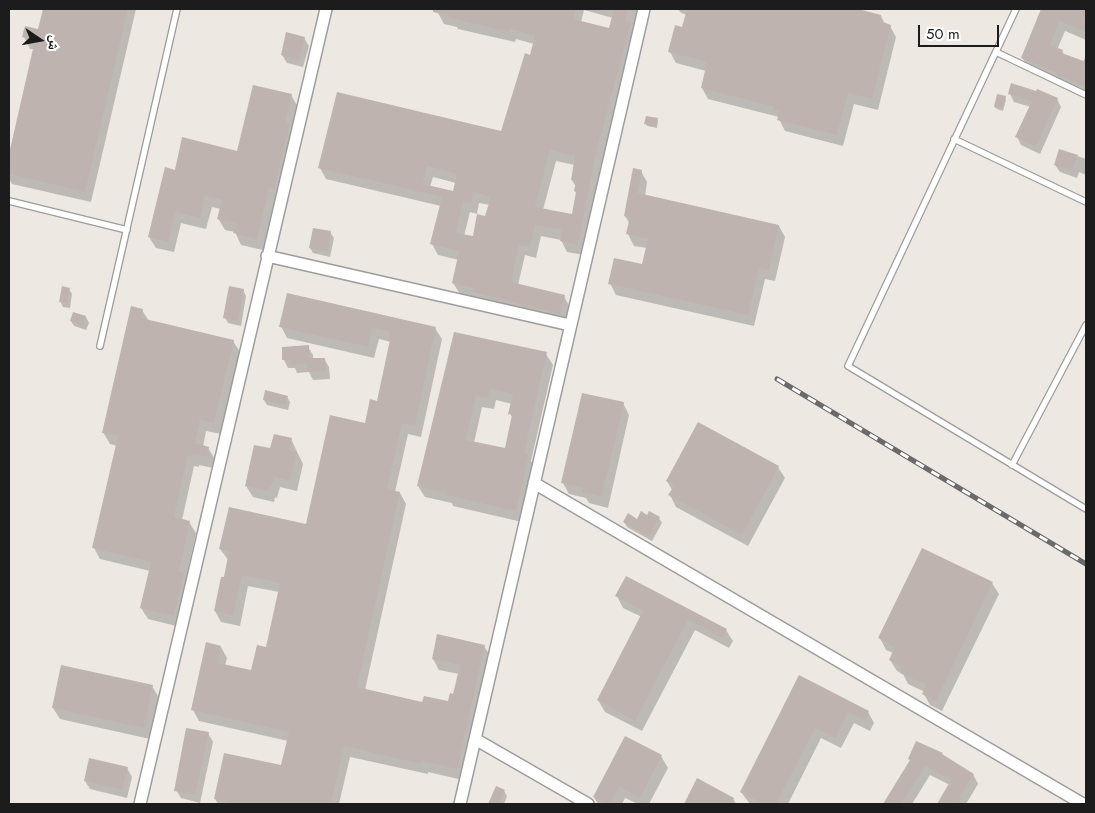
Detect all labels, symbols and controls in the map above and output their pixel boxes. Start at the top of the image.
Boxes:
north arrow [15,15,65,65]
scale bar [920,15,1001,47]
text: 50 m [926,23,960,45]
text: ش [43,34,66,52]

